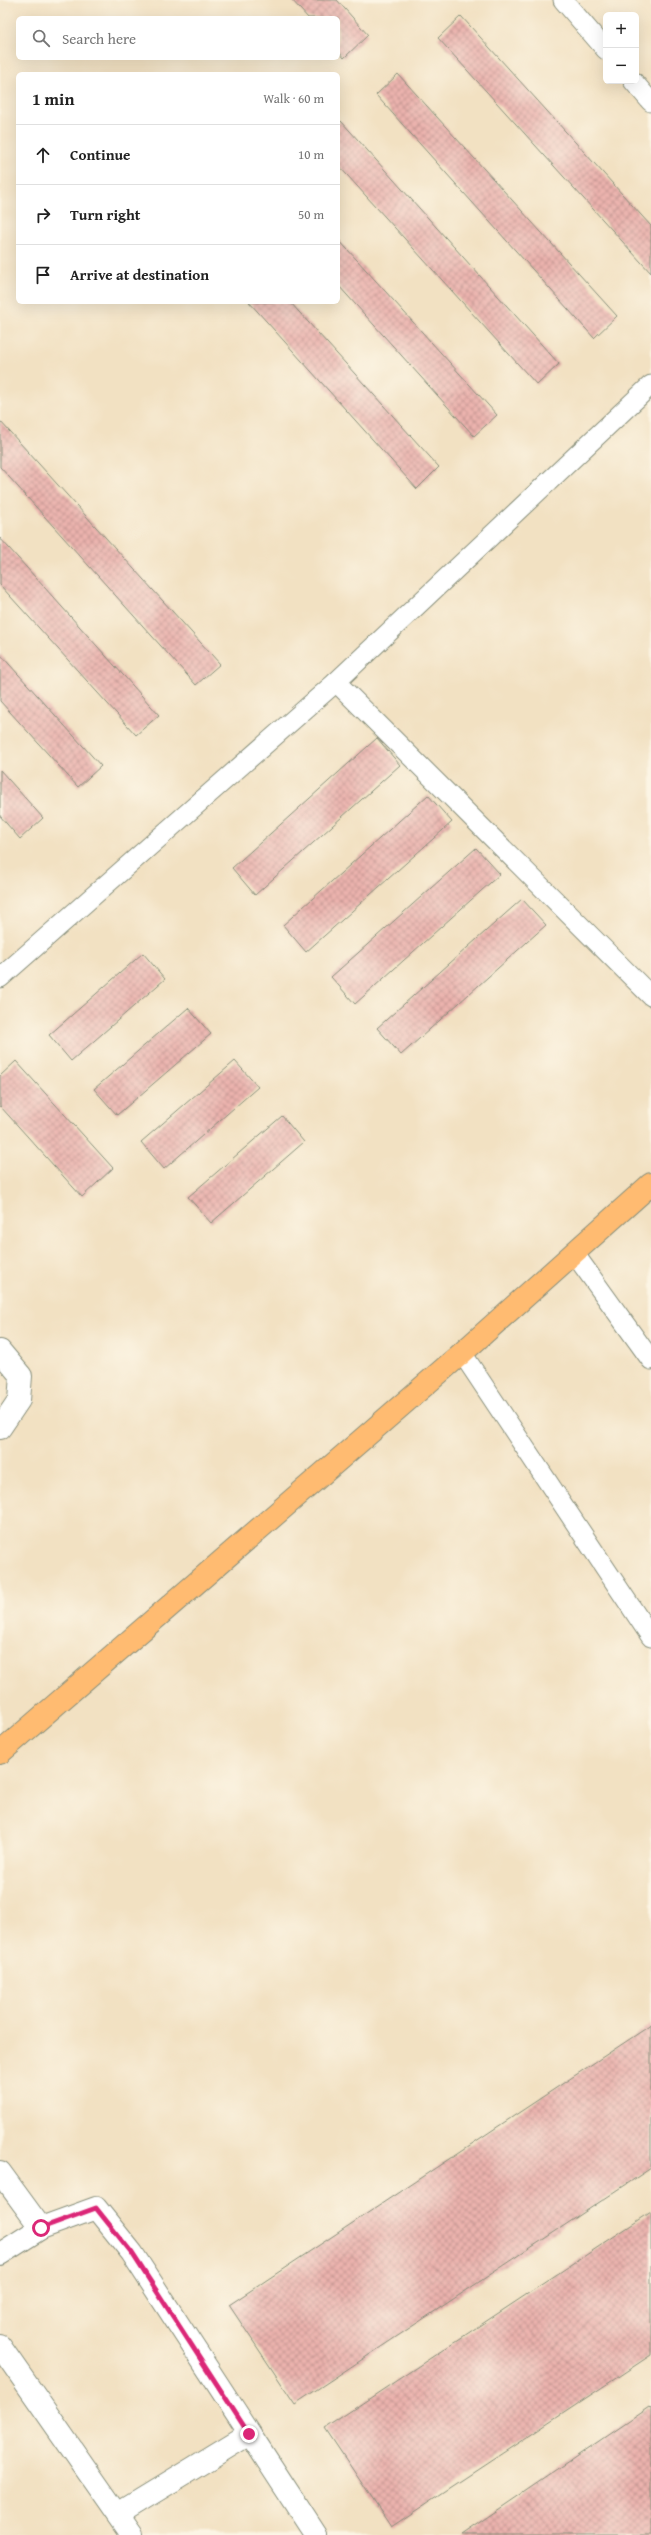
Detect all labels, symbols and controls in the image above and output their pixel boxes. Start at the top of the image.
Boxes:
map controls [603,12,639,84]
button: + [603,12,639,48]
search box [16,16,340,60]
icon: search [30,27,52,49]
text: Search here [62,28,136,49]
button: − [603,48,639,84]
text: 1 min [32,86,74,111]
text: Walk · 60 m [263,89,324,108]
icon: ahead [32,144,54,166]
text: Continue [70,144,131,165]
text: 10 m [298,145,324,164]
icon: right [32,204,54,226]
text: Turn right [70,204,141,225]
text: 50 m [298,205,324,224]
icon: arrive [32,264,54,286]
text: Arrive at destination [70,264,209,285]
route start [32,2219,50,2237]
route end [240,2425,258,2443]

